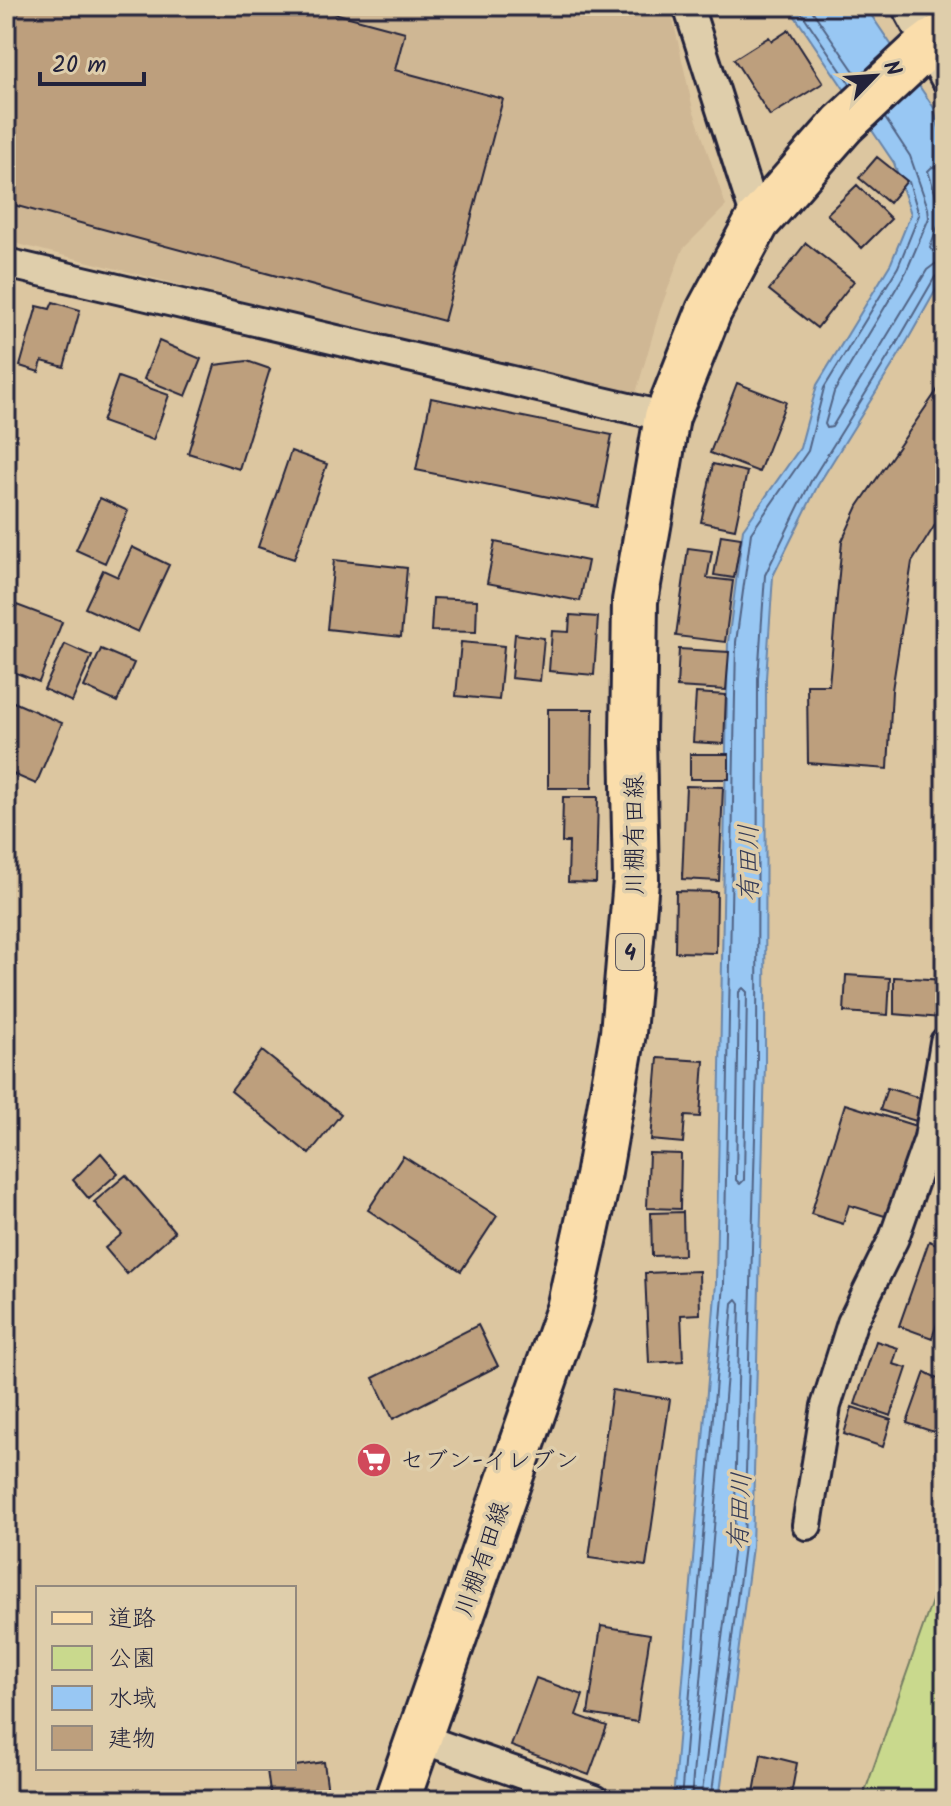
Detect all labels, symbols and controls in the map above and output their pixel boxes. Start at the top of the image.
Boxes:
scale bar [40,36,144,86]
north arrow [835,36,915,116]
text: 20 m [52,46,107,85]
text: N [872,55,910,82]
street label: 川棚有田線 [616,775,655,895]
water label: 有田川 [729,824,771,902]
road number: 4 [616,934,644,970]
supermarket icon: セブン-イレブン [355,1441,393,1479]
place label: セブン-イレブン [400,1442,579,1481]
water label: 有田川 [718,1471,764,1551]
street label: 川棚有田線 [445,1496,521,1623]
legend [36,1586,296,1770]
text: 道路 [108,1600,156,1639]
text: 公園 [108,1640,156,1679]
text: 水域 [108,1680,156,1719]
text: 建物 [108,1720,156,1759]

